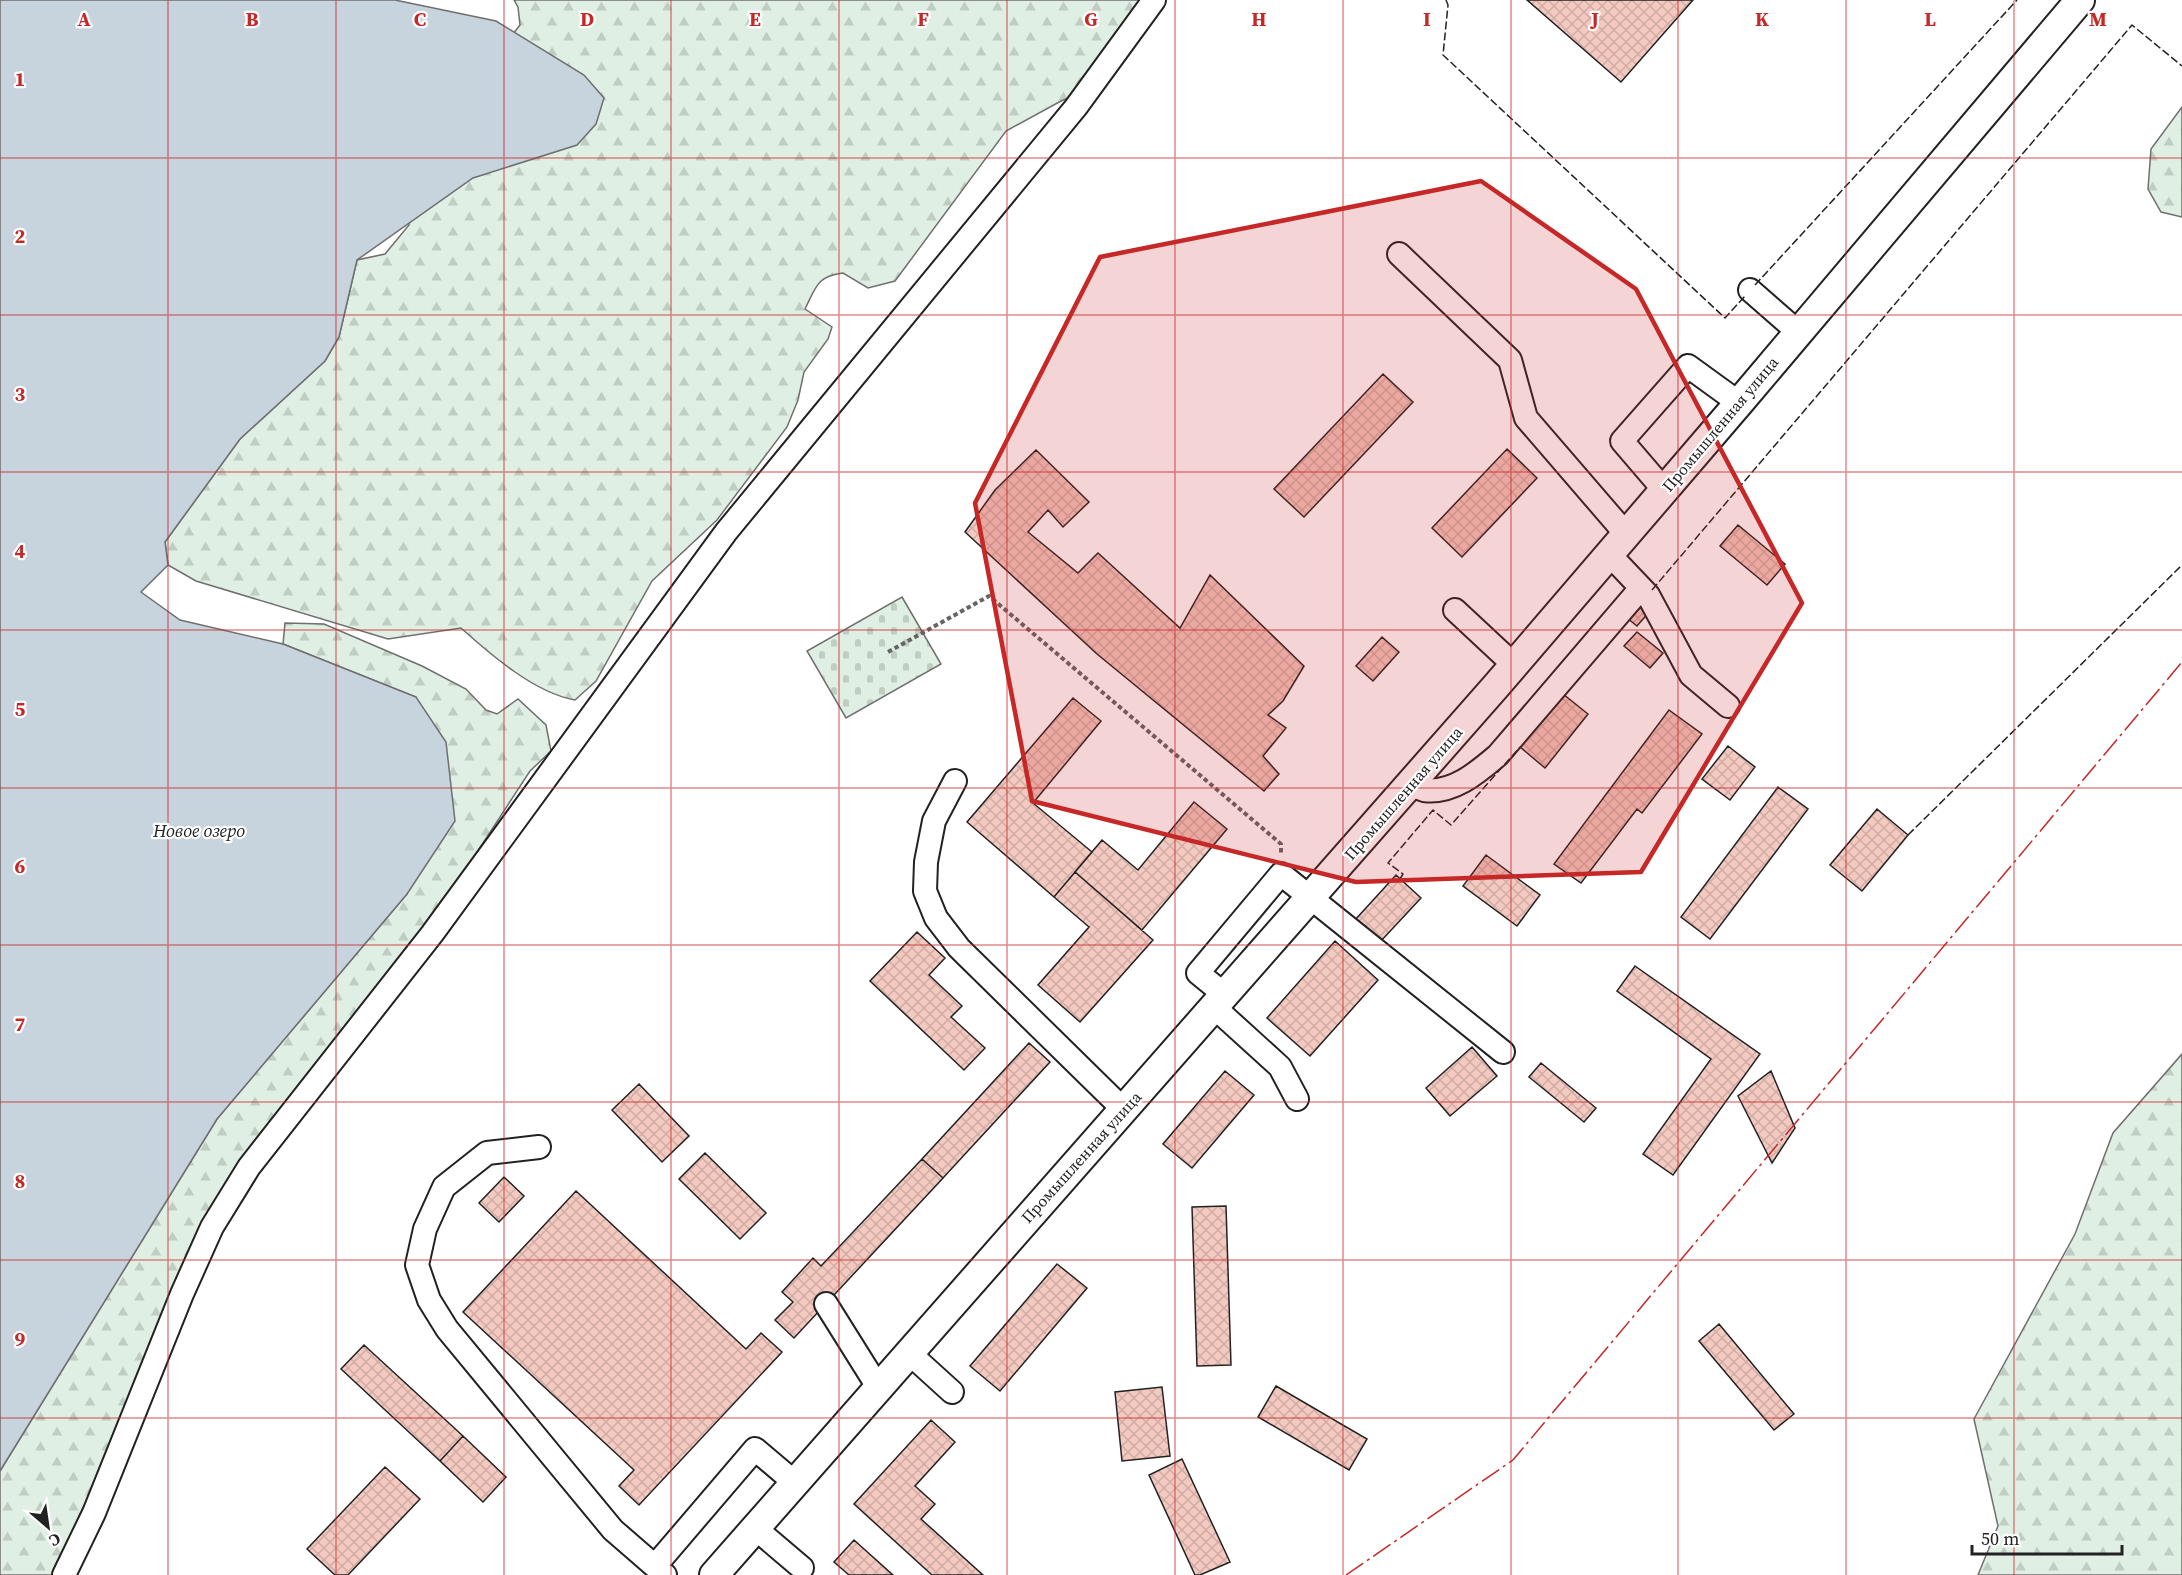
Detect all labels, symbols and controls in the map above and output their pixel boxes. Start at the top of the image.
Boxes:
text: A [77,5,91,33]
text: B [245,5,259,33]
text: C [414,5,426,33]
text: D [580,5,594,33]
text: E [749,5,761,33]
text: F [917,5,929,33]
text: G [1084,5,1098,33]
text: H [1251,5,1267,33]
text: I [1423,5,1431,33]
text: J [1589,5,1599,33]
text: K [1755,5,1769,33]
text: L [1924,5,1936,33]
text: M [2089,5,2107,33]
text: 1 [15,65,25,93]
text: 2 [15,222,26,250]
street label: Промышленная улица [1657,351,1784,496]
text: 3 [15,380,26,408]
text: 4 [15,537,26,565]
text: 5 [15,695,26,723]
street label: Промышленная улица [1339,721,1468,864]
water label: Новое озеро [152,818,245,843]
text: 6 [15,852,26,880]
text: 7 [15,1010,26,1038]
street label: Промышленная улица [1016,1086,1147,1228]
text: 8 [15,1167,25,1195]
text: 9 [15,1325,26,1353]
north arrow [18,1497,78,1557]
scale bar [1972,1518,2122,1556]
text: 50 m [1981,1526,2019,1551]
text: С [46,1528,65,1552]

